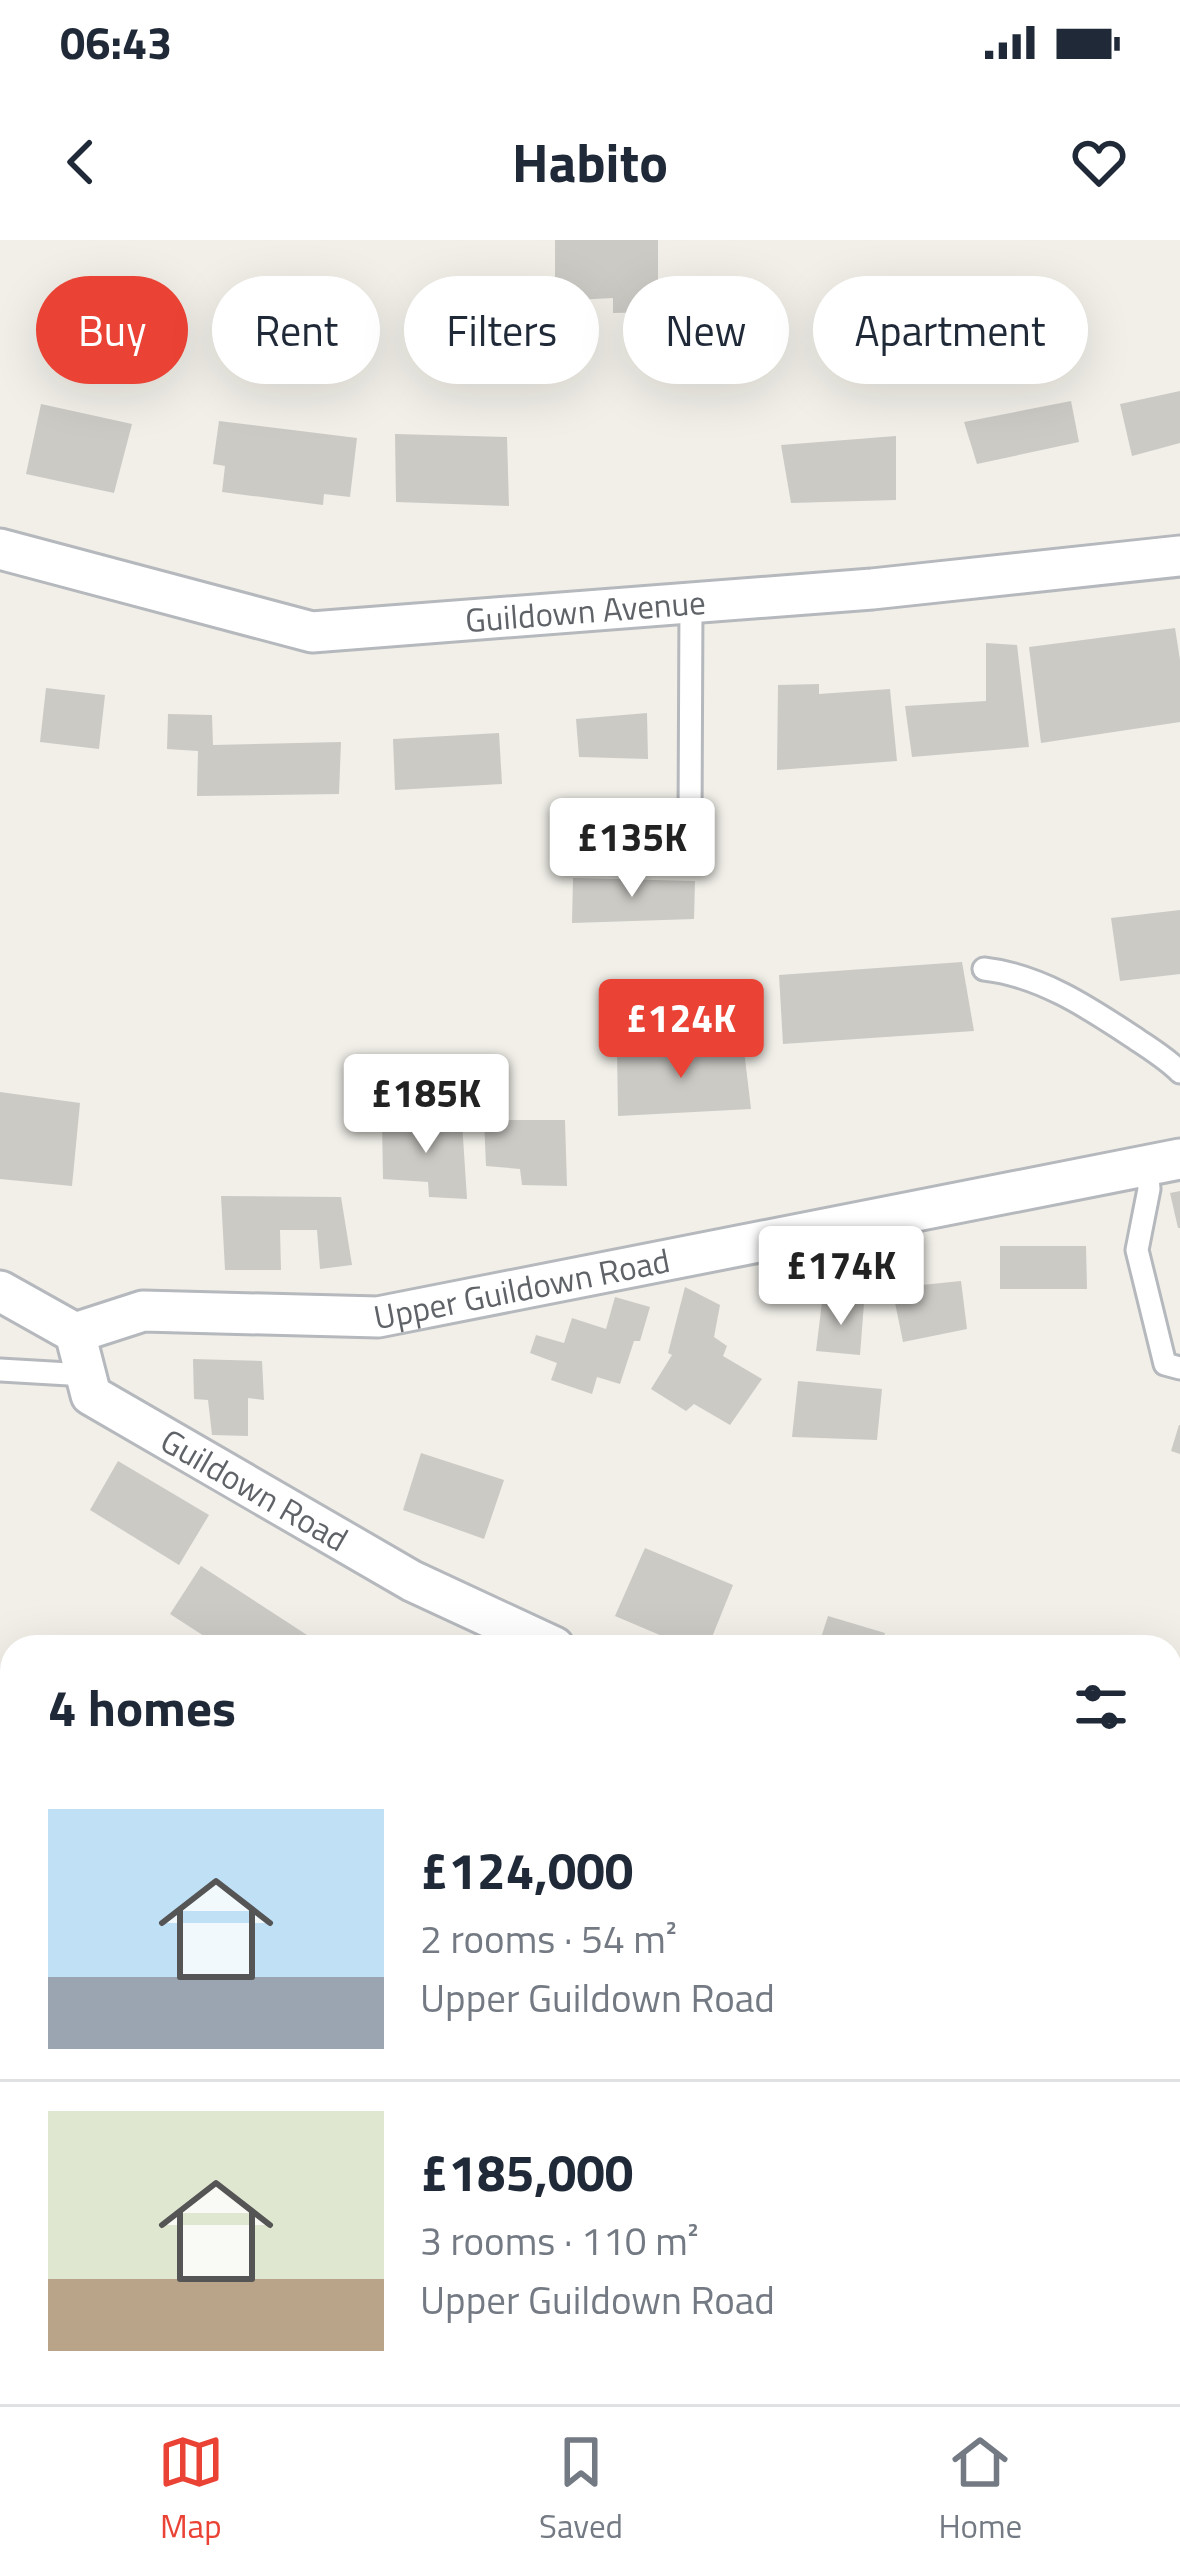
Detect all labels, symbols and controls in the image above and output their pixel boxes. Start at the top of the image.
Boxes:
text: 06:43 [60,8,172,76]
text: Habito [512,121,668,203]
icon: back [48,129,114,195]
icon: heart [1066,129,1132,195]
chip: Buy [36,276,188,384]
chip: Rent [212,276,380,384]
chip: Filters [404,276,599,384]
chip: New [623,276,789,384]
chip: Apartment [813,276,1088,384]
street label: Guildown Avenue [463,577,707,645]
pin: £135K [548,798,716,900]
text: £135K [577,807,687,866]
pin: £124K [597,979,765,1081]
text: £124K [626,988,736,1047]
pin: £185K [342,1054,510,1156]
text: £185K [371,1063,481,1122]
pin: £174K [757,1226,925,1328]
street label: Upper Guildown Road [369,1235,674,1342]
text: £174K [786,1235,896,1294]
street label: Guildown Road [152,1416,358,1564]
text: 4 homes [48,1668,236,1746]
icon: filters [1068,1674,1134,1740]
text: £124,000 [420,1831,633,1909]
icon: home [144,1857,288,2001]
text: 2 rooms · 54 m² [420,1909,677,1968]
text: Upper Guildown Road [420,1968,775,2027]
text: £185,000 [420,2133,633,2211]
icon: home [144,2159,288,2303]
text: 3 rooms · 110 m² [420,2211,699,2270]
text: Upper Guildown Road [420,2270,775,2329]
tab: Map [158,2429,224,2551]
tab: Saved [539,2429,623,2551]
tab: Home [938,2429,1022,2551]

